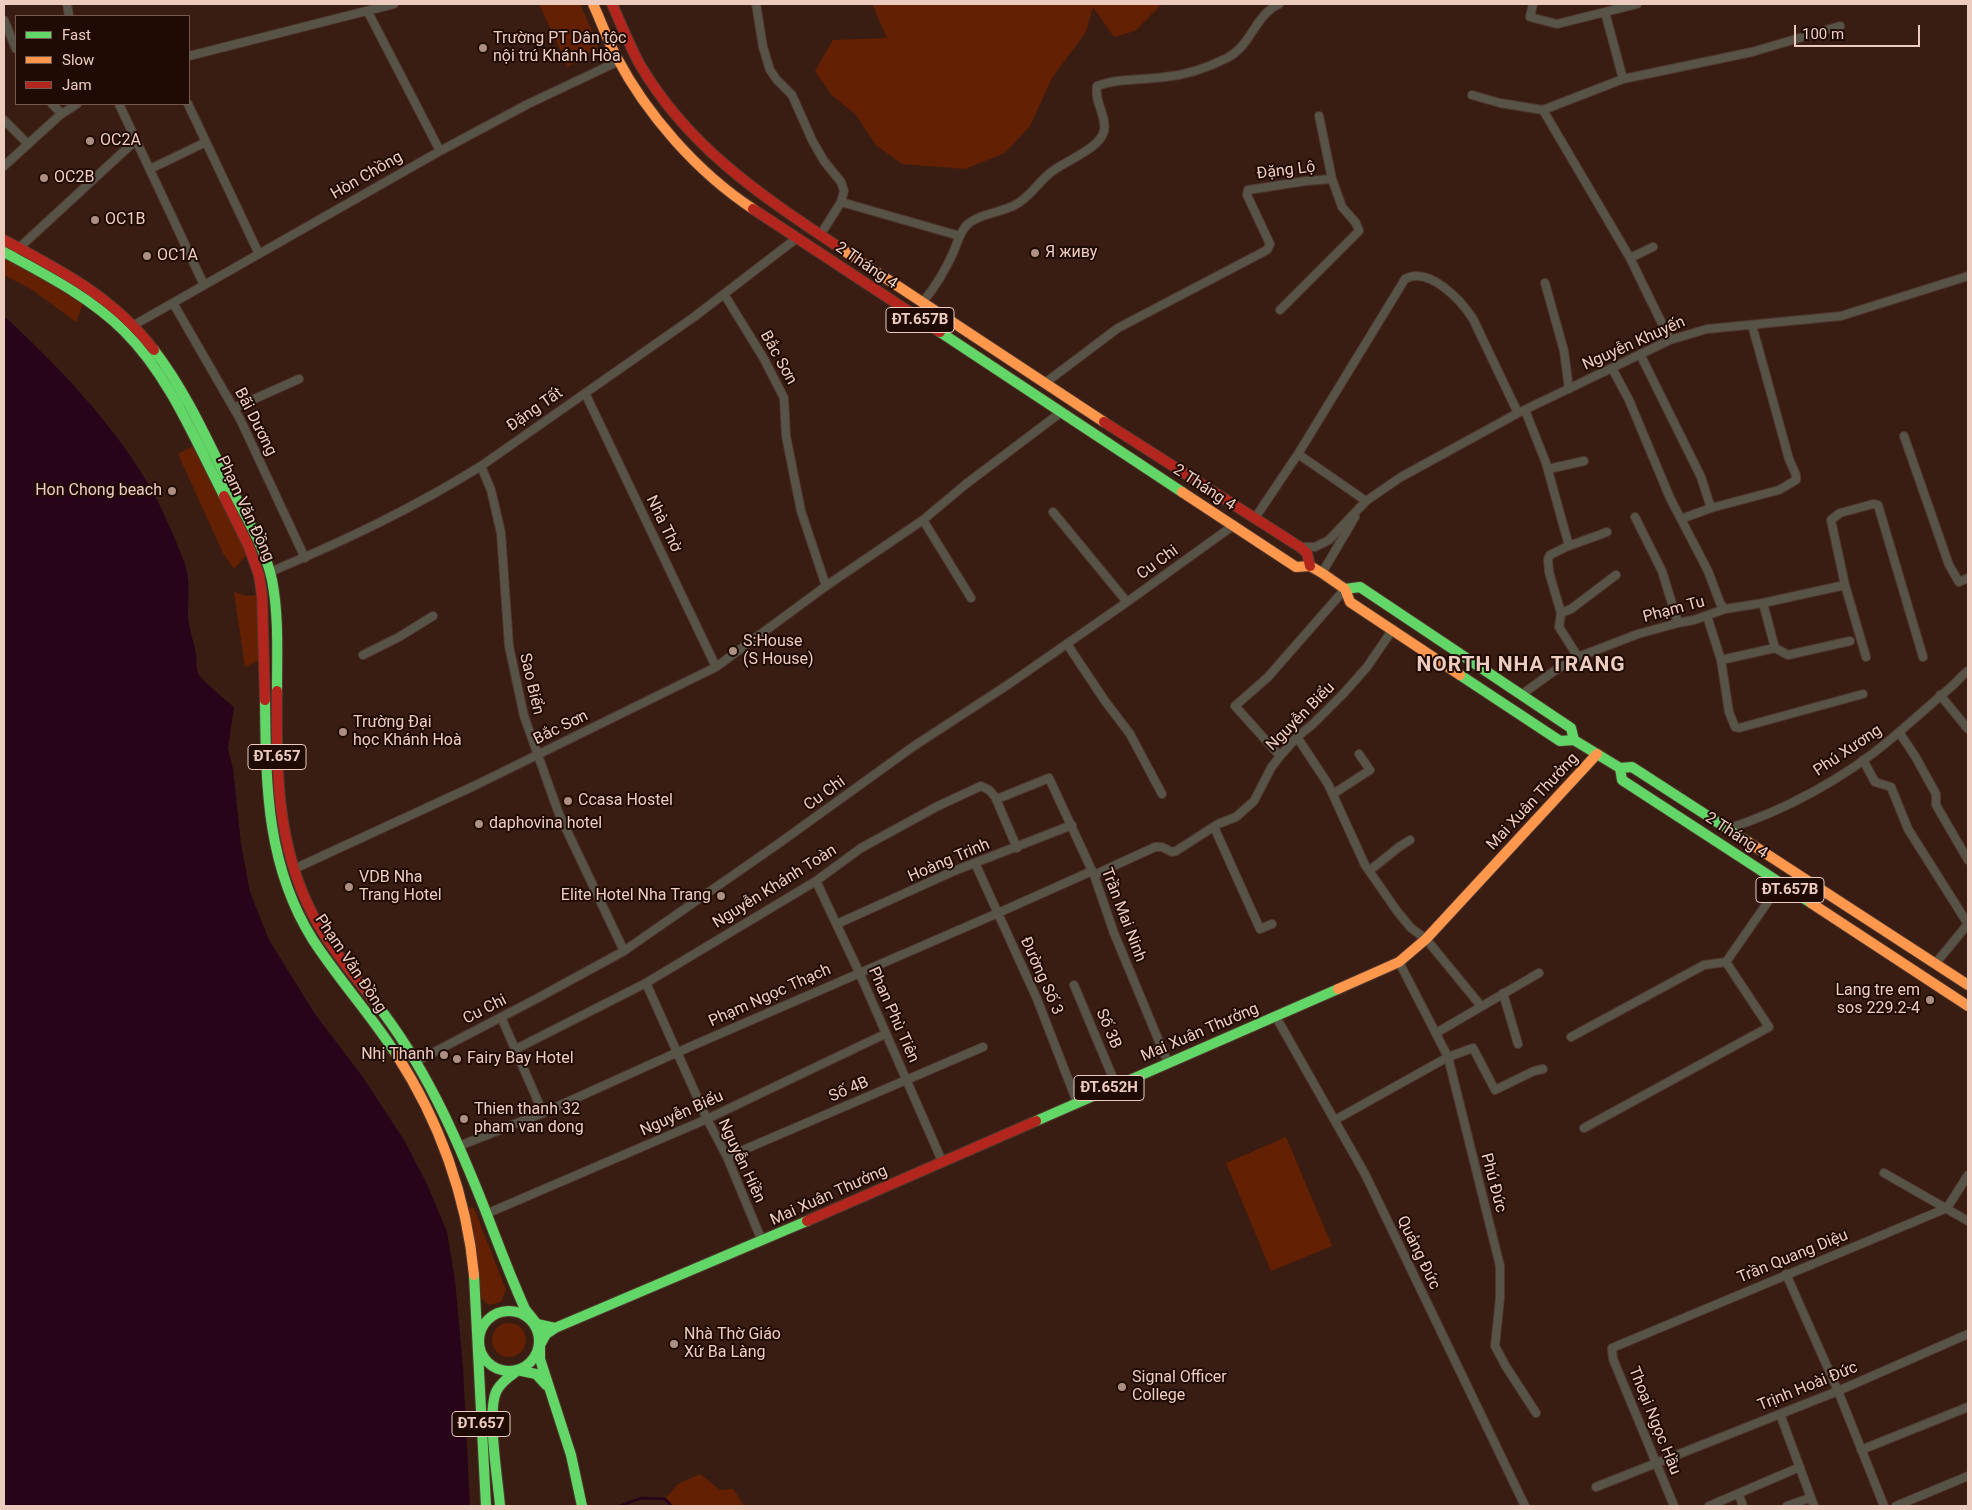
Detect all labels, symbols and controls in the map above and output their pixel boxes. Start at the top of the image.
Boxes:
legend [15,15,190,105]
scale bar [1797,15,1923,47]
text: 100 m [1802,25,1844,43]
text: Fast [62,26,91,44]
place label: Trường PT Dân tộc nội trú Khánh Hòa [493,29,626,67]
marker: Trường PT Dân tộc nội trú Khánh Hòa [477,42,489,54]
text: Slow [62,51,94,69]
text: Jam [62,76,92,94]
place label: OC2A [100,131,141,151]
marker: OC2A [84,135,96,147]
street label: Hòn Chồng [328,148,406,204]
street label: Đặng Lộ [1256,158,1316,184]
place label: OC2B [54,168,94,188]
marker: OC2B [38,172,50,184]
place label: OC1B [105,210,145,230]
marker: OC1B [89,214,101,226]
street label: 2 Tháng 4 [831,238,901,294]
place label: Я живу [1045,243,1097,263]
place label: OC1A [157,246,198,266]
marker: Я живу [1029,247,1041,259]
marker: OC1A [141,250,153,262]
road number: ĐT.657B [886,308,954,332]
street label: Nguyễn Khuyến [1580,313,1688,375]
street label: Bắc Sơn [755,328,801,388]
street label: Đặng Tất [503,384,567,436]
street label: Bãi Dương [230,385,280,459]
street label: Phạm Văn Đồng [212,453,278,565]
street label: 2 Tháng 4 [1169,461,1239,515]
place label: Hon Chong beach [35,481,162,501]
marker: Hon Chong beach [166,485,178,497]
street label: Nhà Thờ [641,493,685,555]
street label: Cu Chi [1134,542,1182,584]
street label: Phạm Tu [1641,593,1707,627]
place label: S:House (S House) [743,632,814,670]
marker: S:House (S House) [727,645,739,657]
street label: Sao Biển [515,651,547,717]
district label: NORTH NHA TRANG [1415,653,1627,679]
street label: Nguyễn Biểu [1263,679,1339,755]
street label: Bắc Sơn [531,707,591,749]
place label: Trường Đại học Khánh Hoà [353,713,462,751]
street label: Phú Xương [1810,721,1886,781]
marker: Trường Đại học Khánh Hoà [337,726,349,738]
road number: ĐT.657 [248,744,306,770]
street label: Mai Xuân Thưởng [1483,749,1583,855]
street label: Cu Chi [801,773,849,815]
place label: Ccasa Hostel [578,791,673,811]
marker: Ccasa Hostel [562,795,574,807]
street label: 2 Tháng 4 [1701,809,1771,863]
place label: daphovina hotel [489,814,602,834]
marker: daphovina hotel [473,818,485,830]
street label: Hoàng Trinh [905,835,993,887]
street label: Nguyễn Khánh Toàn [709,841,841,933]
street label: Trần Mai Ninh [1096,865,1150,965]
place label: VDB Nha Trang Hotel [359,868,442,906]
road number: ĐT.657B [1756,878,1824,902]
marker: VDB Nha Trang Hotel [343,881,355,893]
place label: Elite Hotel Nha Trang [561,886,711,906]
marker: Elite Hotel Nha Trang [715,890,727,902]
street label: Phạm Văn Đồng [310,911,390,1017]
street label: Đường Số 3 [1015,934,1067,1018]
street label: Phạm Ngọc Thạch [706,960,834,1032]
street label: Phan Phù Tiên [863,964,923,1066]
place label: Lang tre em sos 229.2-4 [1835,981,1920,1019]
street label: Cu Chi [460,991,510,1029]
marker: Lang tre em sos 229.2-4 [1924,994,1936,1006]
street label: Mai Xuân Thưởng [1138,1000,1262,1066]
street label: Số 3B [1091,1006,1125,1052]
place label: Nhị Thanh [361,1045,434,1065]
marker: Nhị Thanh [438,1049,450,1061]
place label: Fairy Bay Hotel [467,1049,574,1069]
marker: Fairy Bay Hotel [451,1053,463,1065]
street label: Số 4B [826,1073,872,1107]
road number: ĐT.652H [1074,1076,1144,1100]
street label: Nguyễn Biểu [637,1087,727,1141]
place label: Thien thanh 32 pham van dong [474,1100,584,1138]
marker: Thien thanh 32 pham van dong [458,1113,470,1125]
street label: Nguyễn Hiền [713,1116,769,1206]
street label: Phú Đức [1476,1151,1510,1215]
street label: Mai Xuân Thưởng [768,1162,890,1230]
street label: Quảng Đức [1392,1213,1444,1293]
street label: Trần Quang Diệu [1735,1226,1851,1288]
place label: Nhà Thờ Giáo Xứ Ba Làng [684,1325,781,1363]
marker: Nhà Thờ Giáo Xứ Ba Làng [668,1338,680,1350]
street label: Trịnh Hoài Đức [1755,1358,1861,1416]
street label: Thoại Ngọc Hầu [1624,1364,1684,1478]
place label: Signal Officer College [1132,1368,1227,1406]
marker: Signal Officer College [1116,1381,1128,1393]
road number: ĐT.657 [452,1412,510,1436]

